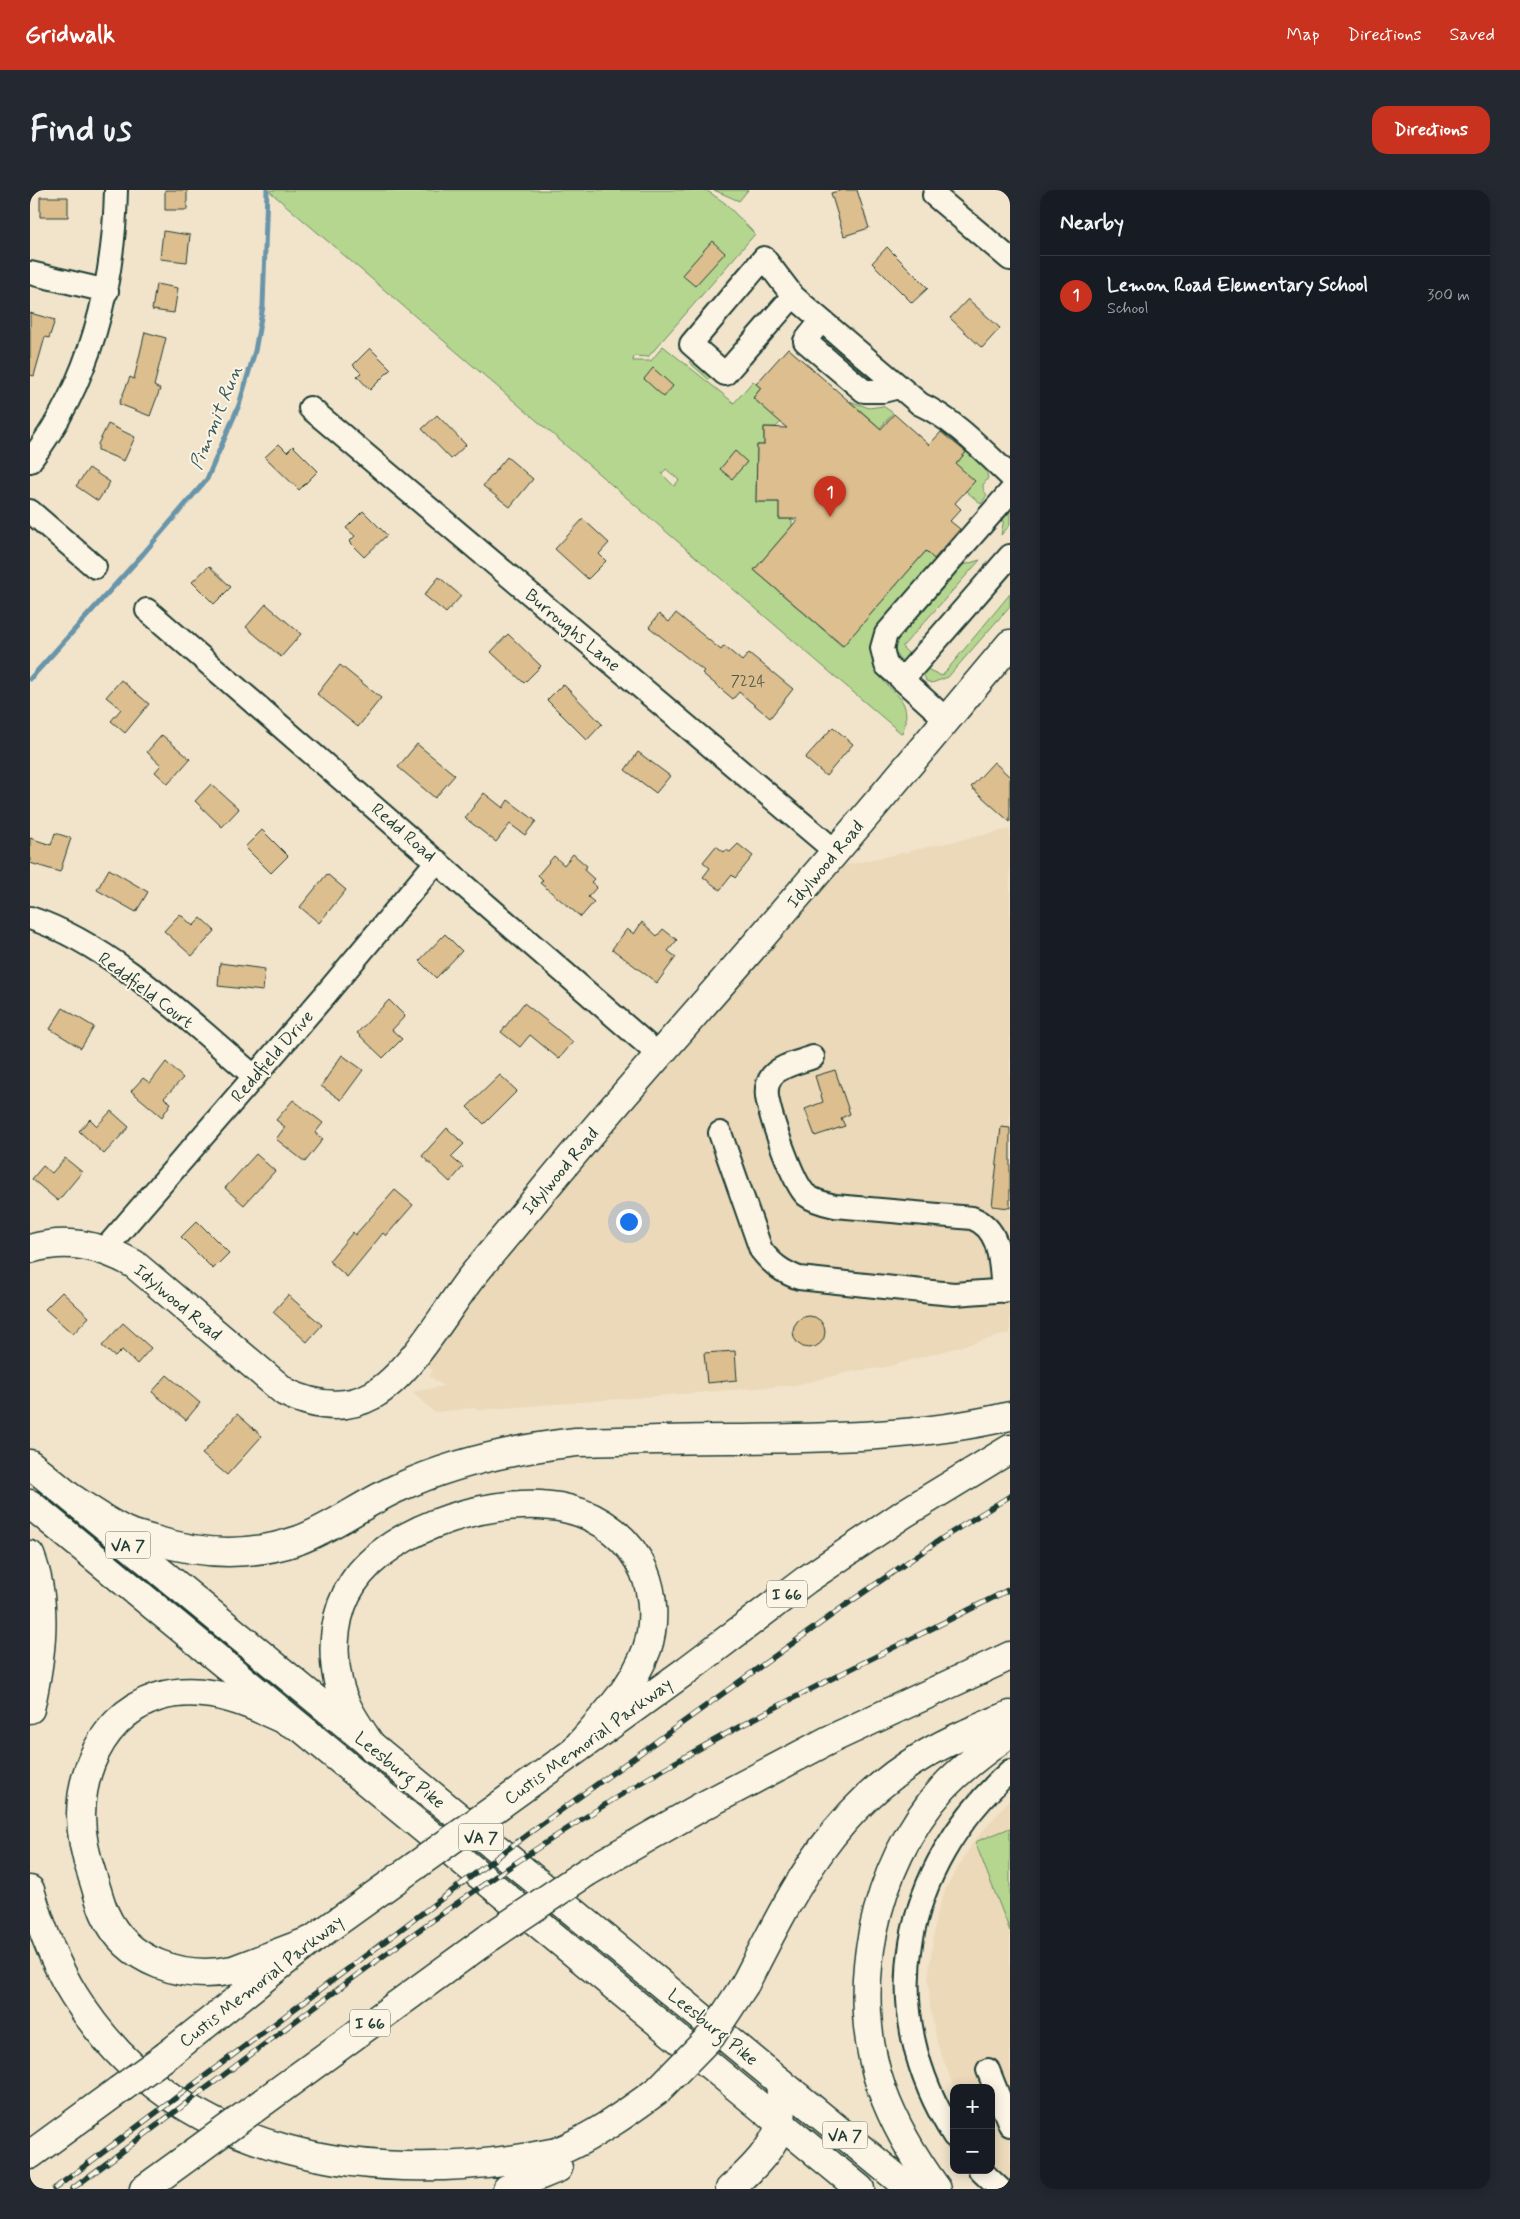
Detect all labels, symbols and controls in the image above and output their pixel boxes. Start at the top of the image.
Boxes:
text: Gridwalk [25,20,115,51]
text: Map [1287,23,1320,47]
text: Directions [1348,23,1422,47]
text: Saved [1450,23,1495,47]
button: Directions [1372,106,1490,154]
text: Find us [30,107,132,153]
text: Nearby [1060,209,1124,237]
text: Lemon Road Elementary School [1107,273,1368,298]
text: 1 [1072,285,1080,306]
text: 300 m [1427,285,1470,306]
text: School [1107,298,1148,319]
water label: Pimmit Run [184,362,249,473]
pin: 1 [814,476,846,517]
street label: Burroughs Lane [520,584,625,678]
house number: 7224 [731,672,766,692]
street label: Redd Road [366,798,441,868]
street label: Idylwood Road [782,815,870,914]
street label: Reddfield Court [93,947,198,1035]
street label: Reddfield Drive [226,1005,320,1108]
street label: Idylwood Road [517,1122,605,1221]
your location [616,1209,642,1235]
street label: Idylwood Road [128,1259,227,1347]
road number: VA 7 [106,1532,150,1558]
road number: I 66 [767,1580,807,1608]
street label: Custis Memorial Parkway [500,1673,677,1811]
street label: Leesburg Pike [348,1727,450,1816]
road number: VA 7 [458,1824,504,1850]
street label: Custis Memorial Parkway [175,1910,349,2054]
street label: Leesburg Pike [661,1984,763,2073]
road number: I 66 [350,2010,390,2036]
map controls [950,2084,995,2174]
button: + [950,2084,995,2129]
road number: VA 7 [822,2122,868,2148]
button: − [950,2129,995,2174]

